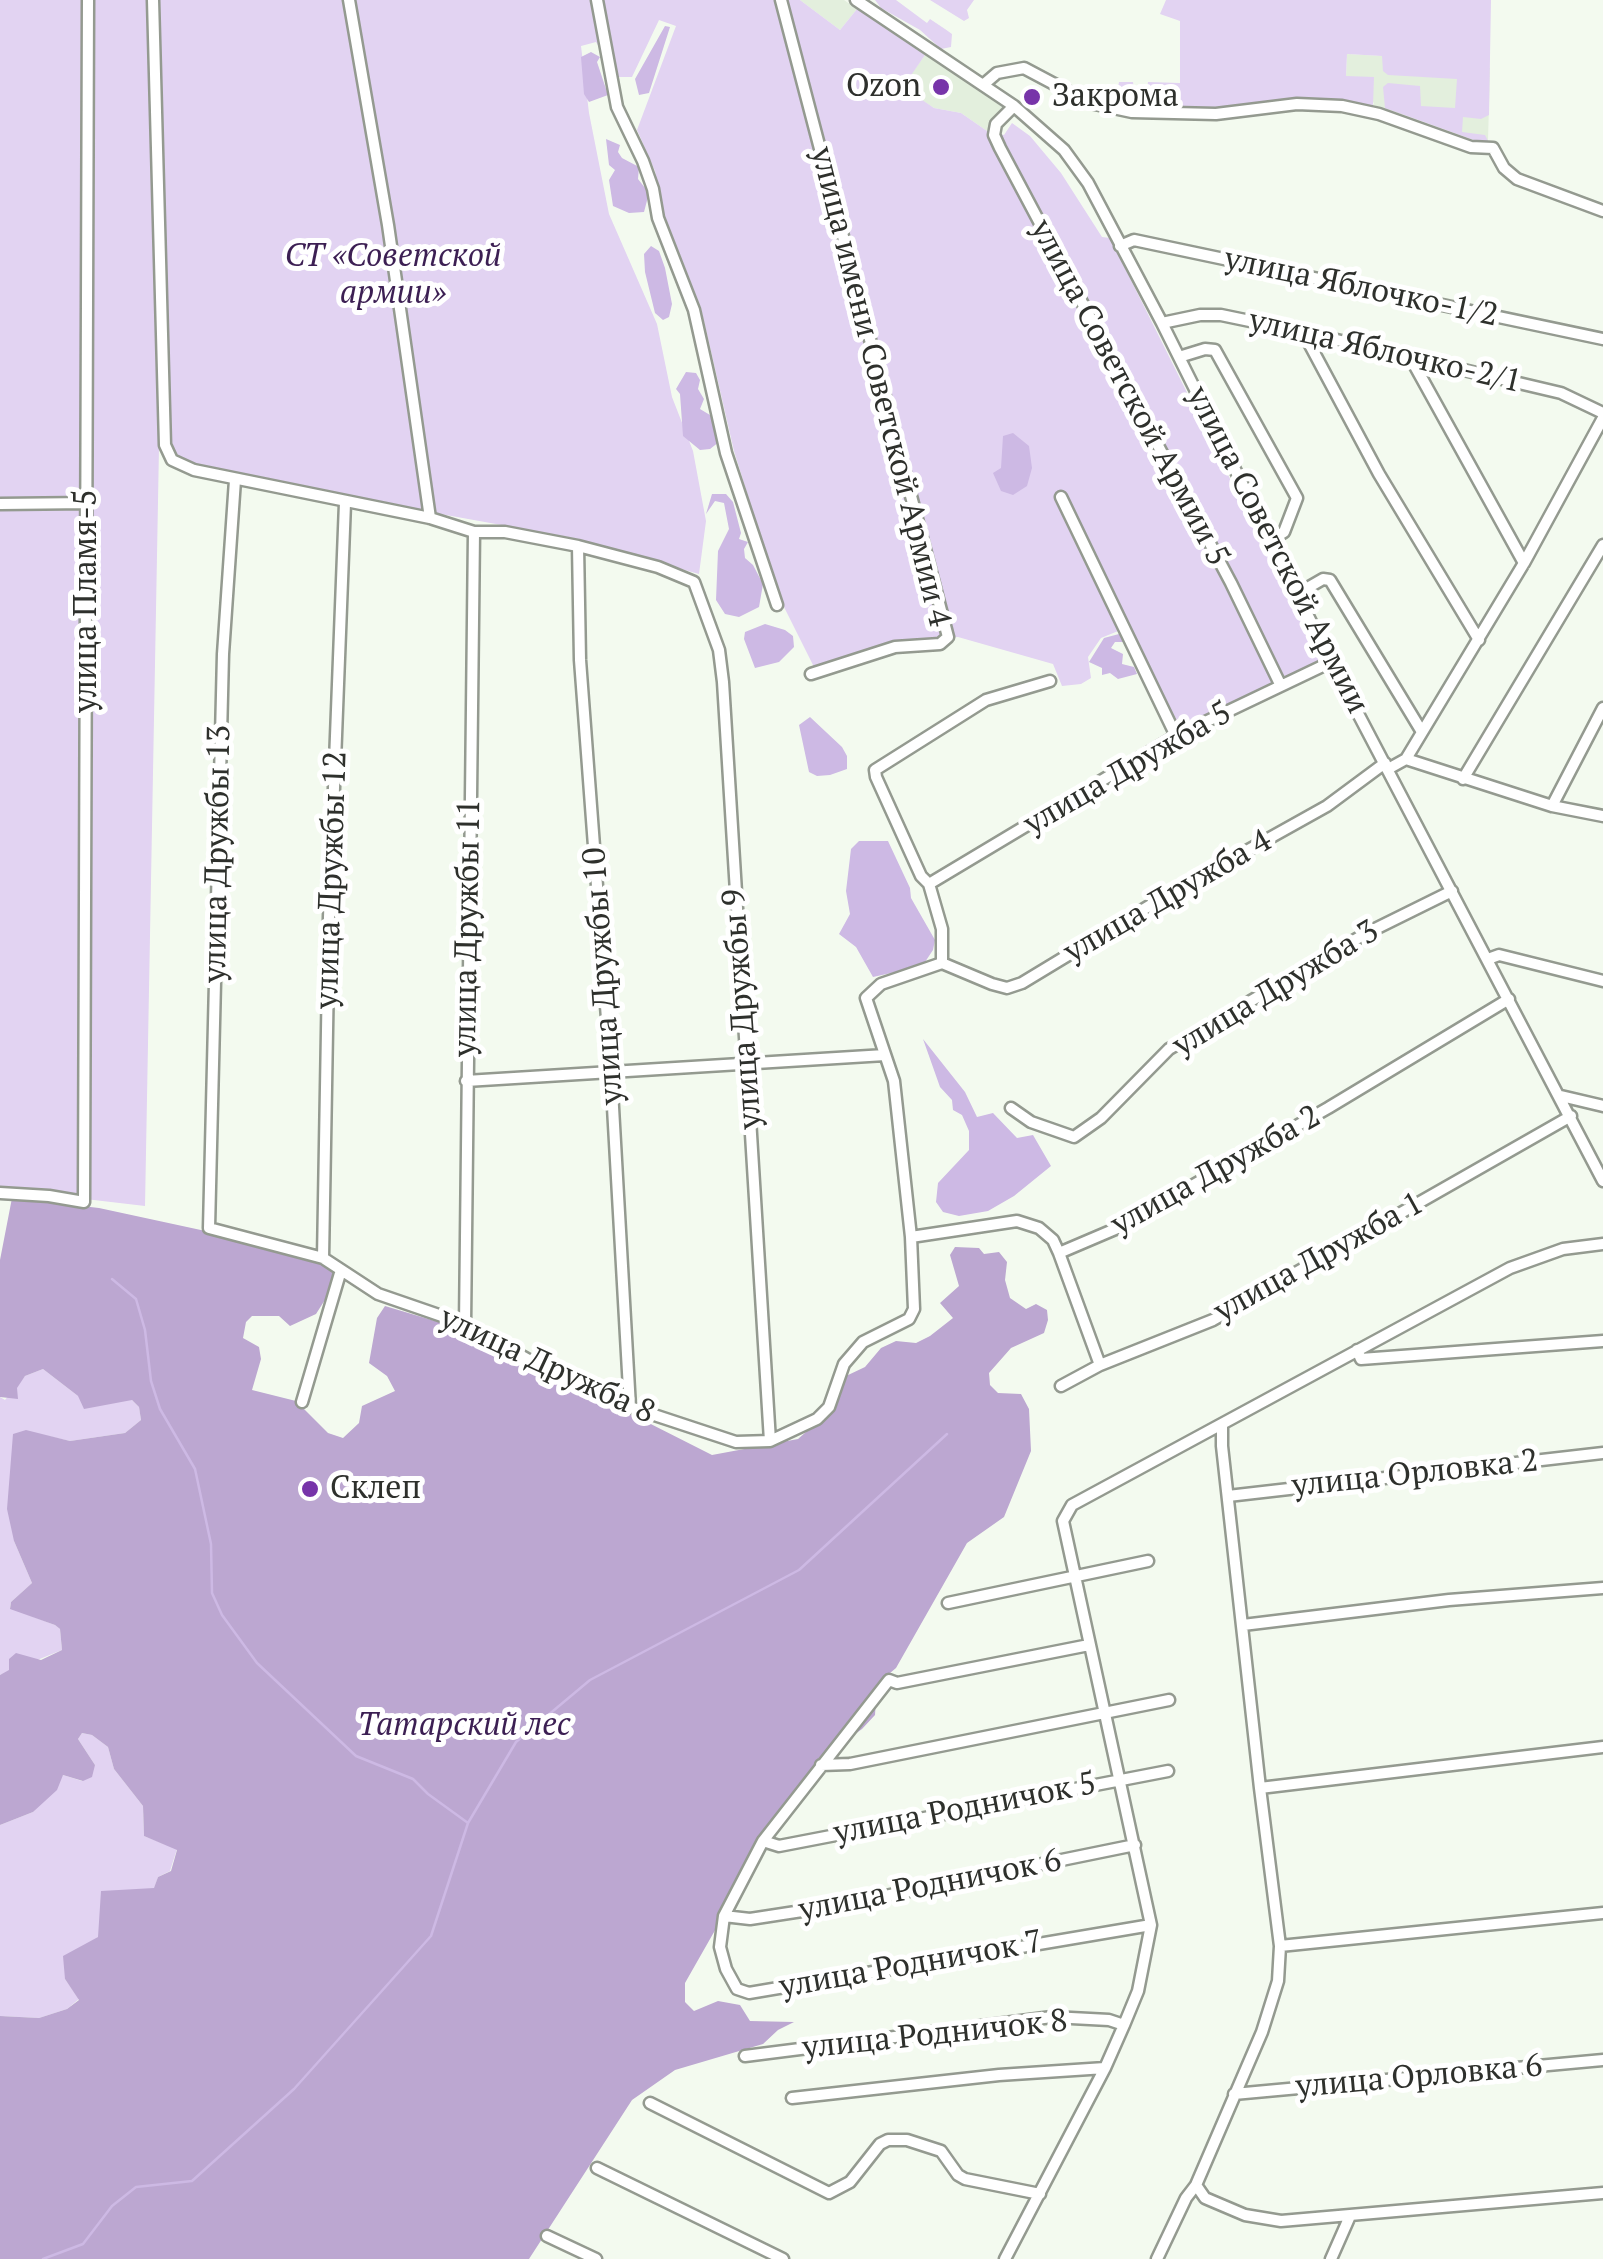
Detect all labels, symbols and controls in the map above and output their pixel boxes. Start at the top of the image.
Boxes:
place label: Ozon [846,68,921,106]
marker: Ozon [930,76,952,98]
place label: Закрома [1052,78,1179,116]
marker: Закрома [1021,86,1043,108]
street label: улица имени Советской Армии 4 [802,143,958,631]
street label: улица Советской Армии 5 [1021,213,1237,573]
park label: СТ «Советской армии» [285,238,501,313]
street label: улица Яблочко-1/2 [1221,240,1501,336]
street label: улица Яблочко-2/1 [1245,302,1525,402]
street label: улица Советской Армии [1178,380,1376,720]
street label: улица Пламя-5 [68,489,106,713]
street label: улица Дружба 5 [1017,694,1239,844]
street label: улица Дружбы 13 [197,725,239,983]
street label: улица Дружбы 12 [308,750,356,1010]
street label: улица Дружбы 11 [447,799,489,1057]
street label: улица Дружба 4 [1057,822,1279,972]
street label: улица Дружбы 10 [576,846,632,1106]
street label: улица Дружбы 9 [715,888,771,1130]
street label: улица Дружба 3 [1166,912,1386,1066]
street label: улица Дружба 2 [1105,1098,1327,1244]
street label: улица Дружба 1 [1208,1185,1430,1331]
street label: улица Дружба 8 [433,1299,661,1433]
street label: улица Орловка 2 [1290,1442,1540,1506]
place label: Склеп [330,1470,421,1508]
marker: Склеп [299,1478,321,1500]
park label: Татарский лес [358,1707,570,1745]
street label: улица Родничок 5 [831,1765,1099,1853]
street label: улица Родничок 6 [796,1842,1064,1930]
street label: улица Родничок 7 [777,1923,1045,2007]
street label: улица Родничок 8 [801,2002,1069,2068]
street label: улица Орловка 6 [1294,2047,1544,2107]

